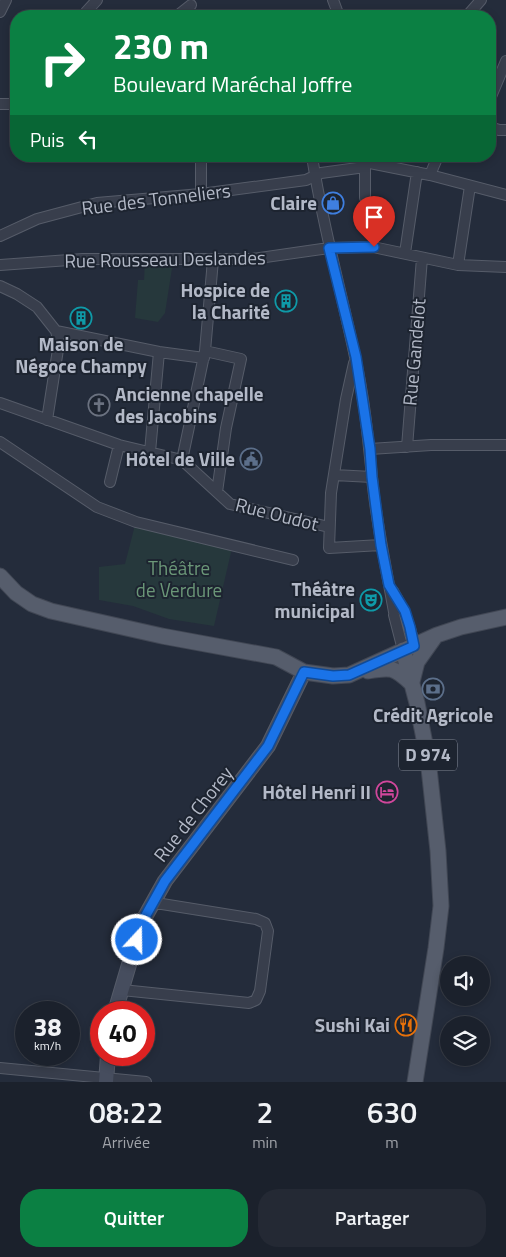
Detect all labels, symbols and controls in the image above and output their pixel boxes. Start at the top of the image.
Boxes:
text: 230 m [113,19,209,73]
icon: right [30,30,95,95]
text: Boulevard Maréchal Joffre [113,67,352,101]
text: Puis [30,125,64,154]
icon: left [74,125,102,153]
street label: Rue des Tonneliers [80,175,232,222]
place label: Claire [270,188,317,217]
shop icon: Claire [321,191,345,215]
pin [353,196,395,247]
icon: arrive [360,203,388,231]
street label: Rue Rousseau Deslandes [64,242,266,275]
place label: Hospice de la Charité [181,275,270,326]
building icon: Hospice de la Charité [274,289,298,313]
street label: Rue Gandelot [394,297,433,407]
building icon: Maison de Négoce Champy [69,306,93,330]
place label: Maison de Négoce Champy [15,329,147,380]
place label: Ancienne chapelle des Jacobins [115,379,264,430]
church icon: Ancienne chapelle des Jacobins [87,393,111,417]
place label: Hôtel de Ville [126,444,235,473]
public building icon: Hôtel de Ville [239,447,263,471]
street label: Rue Oudot [232,489,322,538]
park label: Théâtre de Verdure [136,553,222,604]
place label: Théâtre municipal [275,574,355,625]
theatre icon: Théâtre municipal [359,588,383,612]
bank icon: Crédit Agricole [421,677,445,701]
place label: Crédit Agricole [373,700,493,729]
road number: D 974 [399,740,457,770]
street label: Rue de Chorey [146,759,239,868]
place label: Hôtel Henri II [262,777,371,806]
hotel icon: Hôtel Henri II [375,780,399,804]
position arrow [110,913,162,965]
map controls [440,956,490,1066]
button: sound [440,956,490,1006]
speed limit sign: 40 [90,1001,155,1066]
text: 38 [33,1008,62,1046]
place label: Sushi Kai [315,1010,390,1039]
restaurant icon: Sushi Kai [394,1013,418,1037]
button: layers [440,1016,490,1066]
text: km/h [34,1036,61,1055]
text: 08:22 [89,1089,163,1135]
text: 2 [257,1089,273,1135]
text: 630 [367,1089,417,1135]
text: Arrivée [102,1130,150,1154]
text: min [252,1130,278,1154]
text: m [385,1130,399,1154]
button: Quitter [20,1189,248,1247]
button: Partager [258,1189,486,1247]

